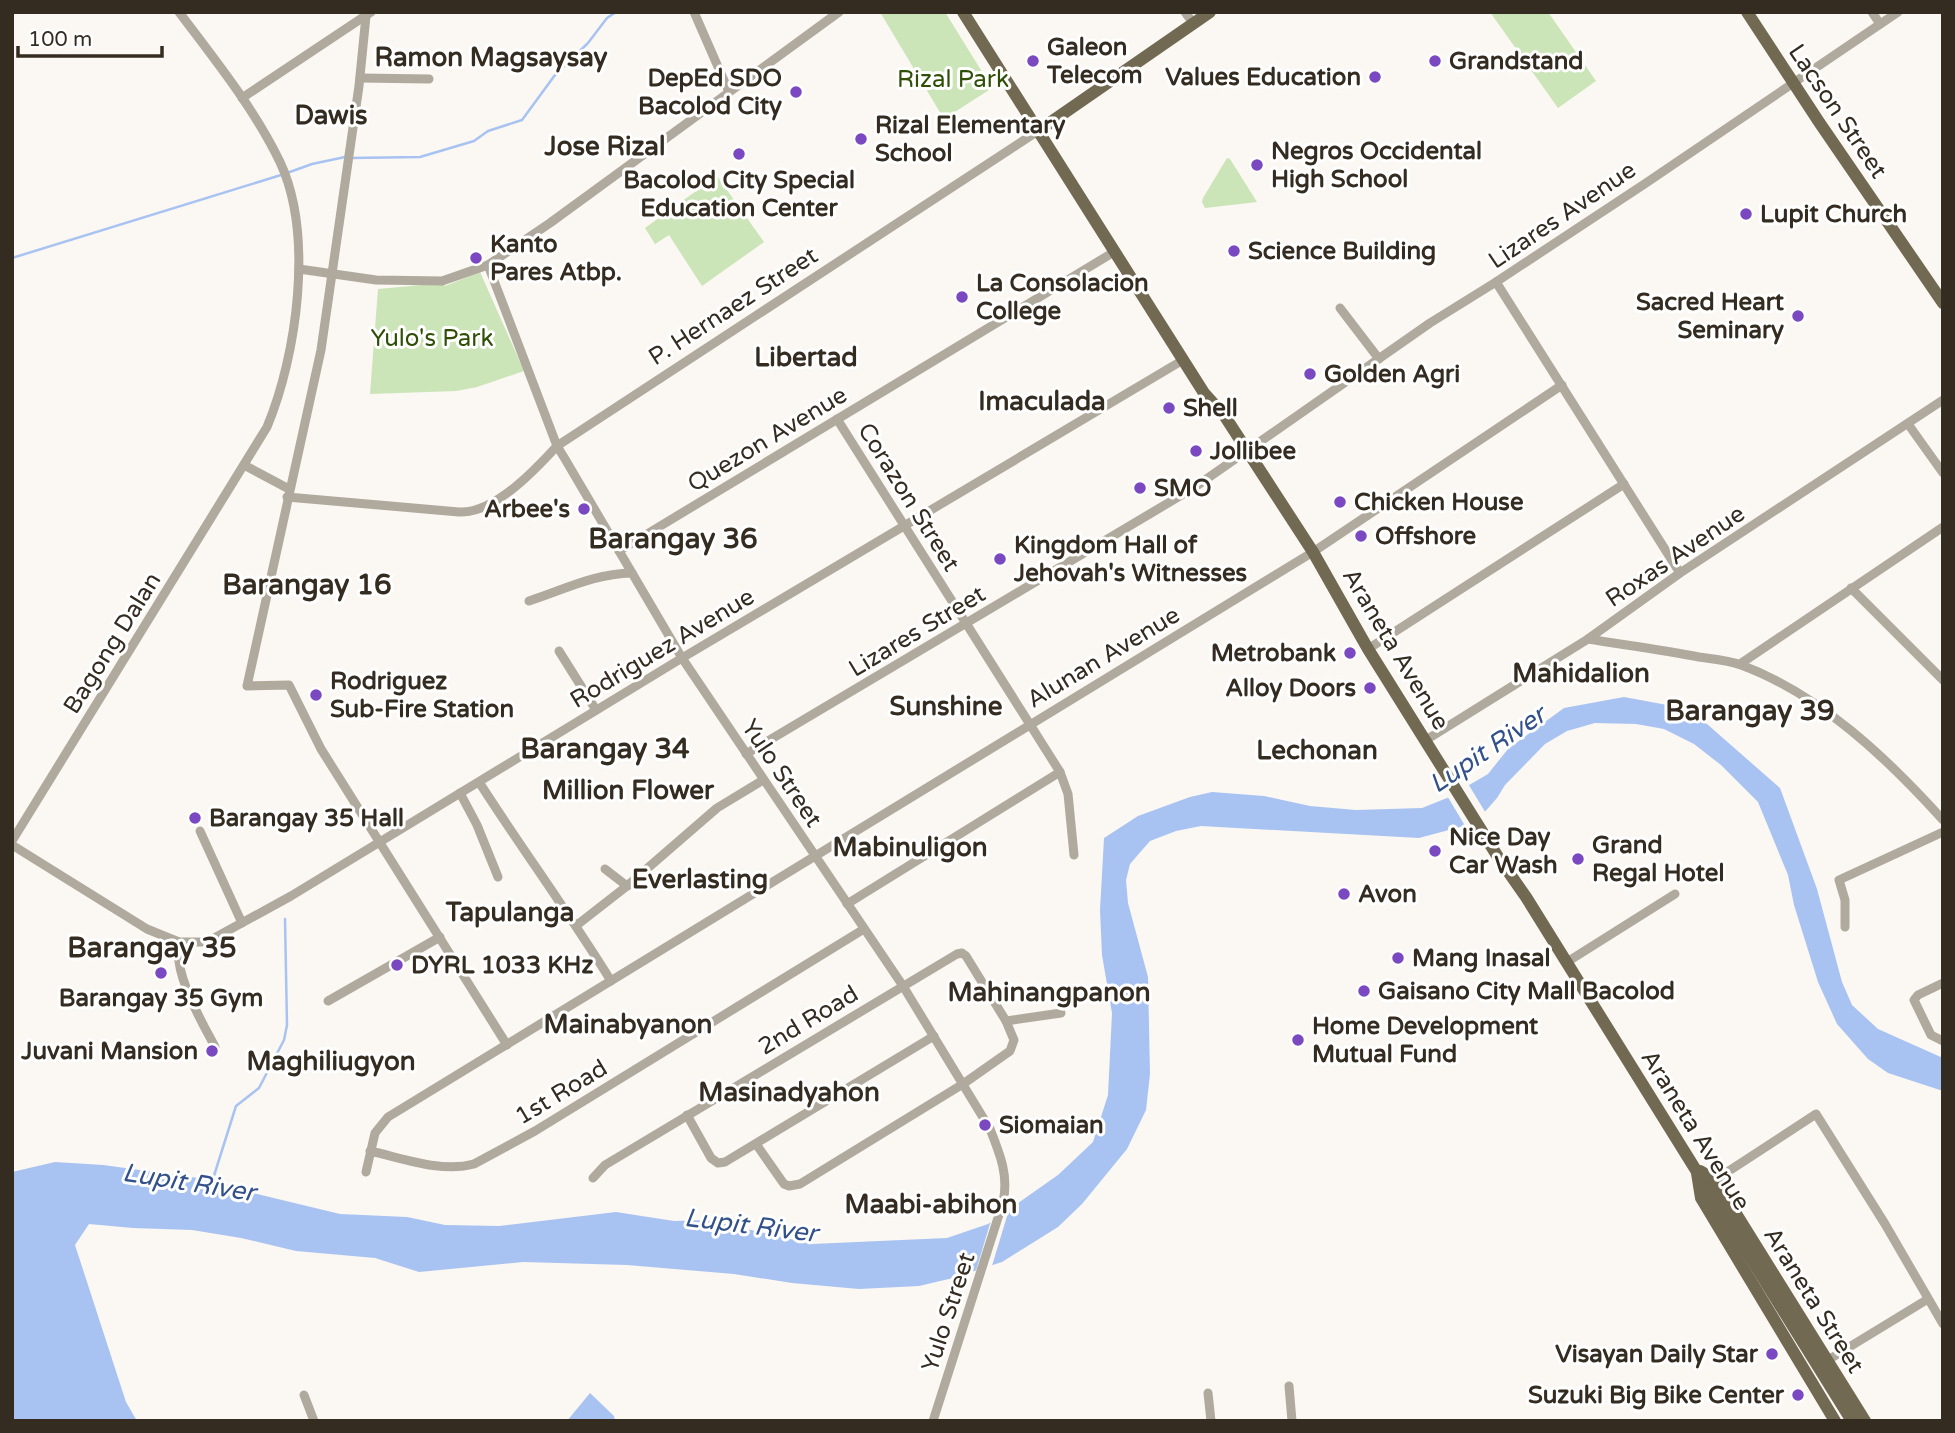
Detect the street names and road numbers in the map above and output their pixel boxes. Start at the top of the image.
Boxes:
street label: Lacson Street [1782,39,1893,184]
street label: Lizares Avenue [1483,155,1641,275]
street label: P. Hernaez Street [643,241,823,372]
street label: Quezon Avenue [682,380,852,498]
street label: Corazon Street [851,418,966,577]
street label: Roxas Avenue [1600,499,1750,614]
street label: Araneta Avenue [1336,563,1455,735]
street label: Bagong Dalan [57,567,167,719]
street label: Lizares Street [844,579,991,684]
street label: Rodriguez Avenue [565,582,759,715]
street label: Alunan Avenue [1022,600,1185,714]
street label: Yulo Street [735,714,828,833]
street label: 2nd Road [753,979,863,1062]
street label: Araneta Avenue [1635,1045,1756,1216]
street label: 1st Road [510,1054,613,1131]
street label: Araneta Street [1757,1222,1870,1378]
street label: Yulo Street [916,1249,981,1375]

